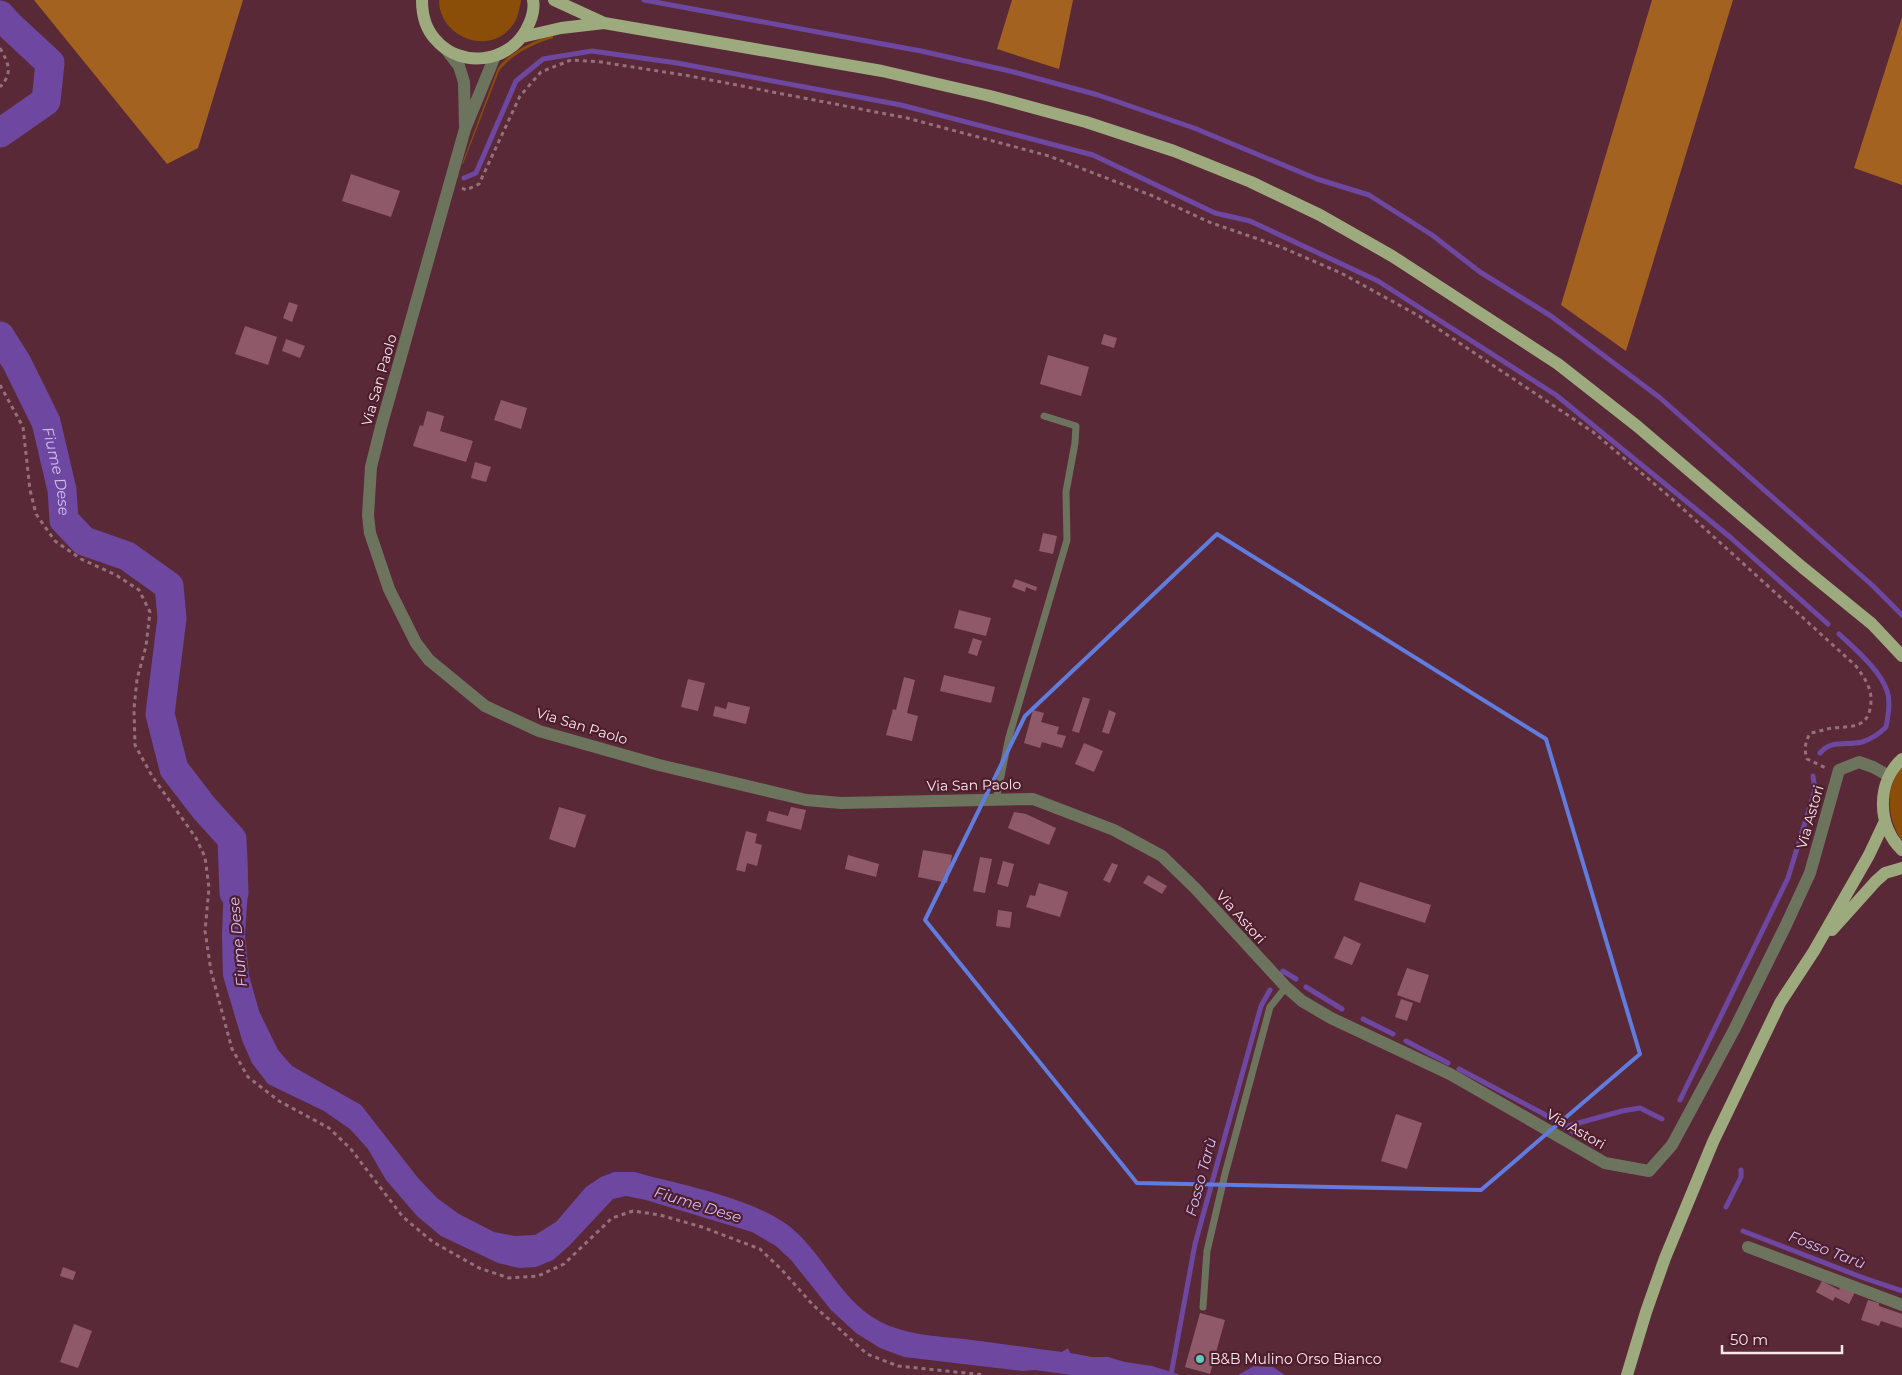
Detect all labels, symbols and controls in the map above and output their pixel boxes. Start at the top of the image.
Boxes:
street label: Via San Paolo [357,332,401,428]
water label: Fiume Dese [38,425,74,516]
street label: Via San Paolo [534,704,630,749]
street label: Via San Paolo [927,775,1022,795]
street label: Via Astori [1792,783,1828,851]
street label: Via Astori [1212,887,1270,947]
water label: Fiume Dese [224,896,251,988]
street label: Via Astori [1543,1105,1609,1153]
water label: Fosso Tarù [1181,1135,1220,1218]
water label: Fiume Dese [652,1182,744,1227]
water label: Fosso Tarù [1786,1226,1868,1273]
scale bar [1722,1322,1842,1354]
text: 50 m [1730,1330,1768,1349]
place label: B&B Mulino Orso Bianco [1210,1350,1382,1368]
marker: B&B Mulino Orso Bianco [1194,1353,1206,1365]

